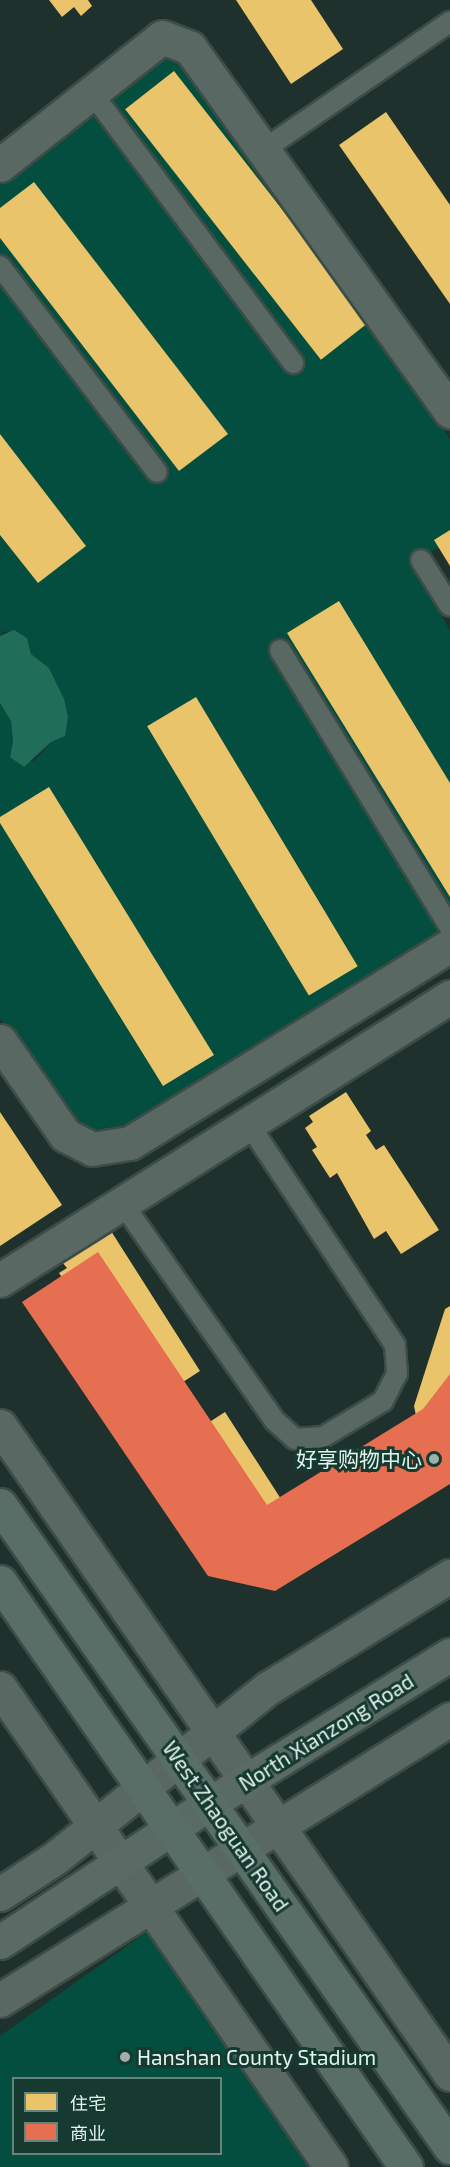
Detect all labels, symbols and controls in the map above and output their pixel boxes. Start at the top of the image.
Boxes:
place label: 好享购物中心 [296,1446,422,1472]
marker: 好享购物中心 [427,1452,441,1466]
street label: North Xianzong Road [234,1668,418,1796]
street label: West Zhaoguan Road [158,1736,294,1916]
place label: Hanshan County Stadium [137,2044,377,2070]
marker: Hanshan County Stadium [118,2050,132,2064]
legend [12,2077,222,2155]
text: 住宅 [70,2092,106,2114]
text: 商业 [70,2122,106,2144]

